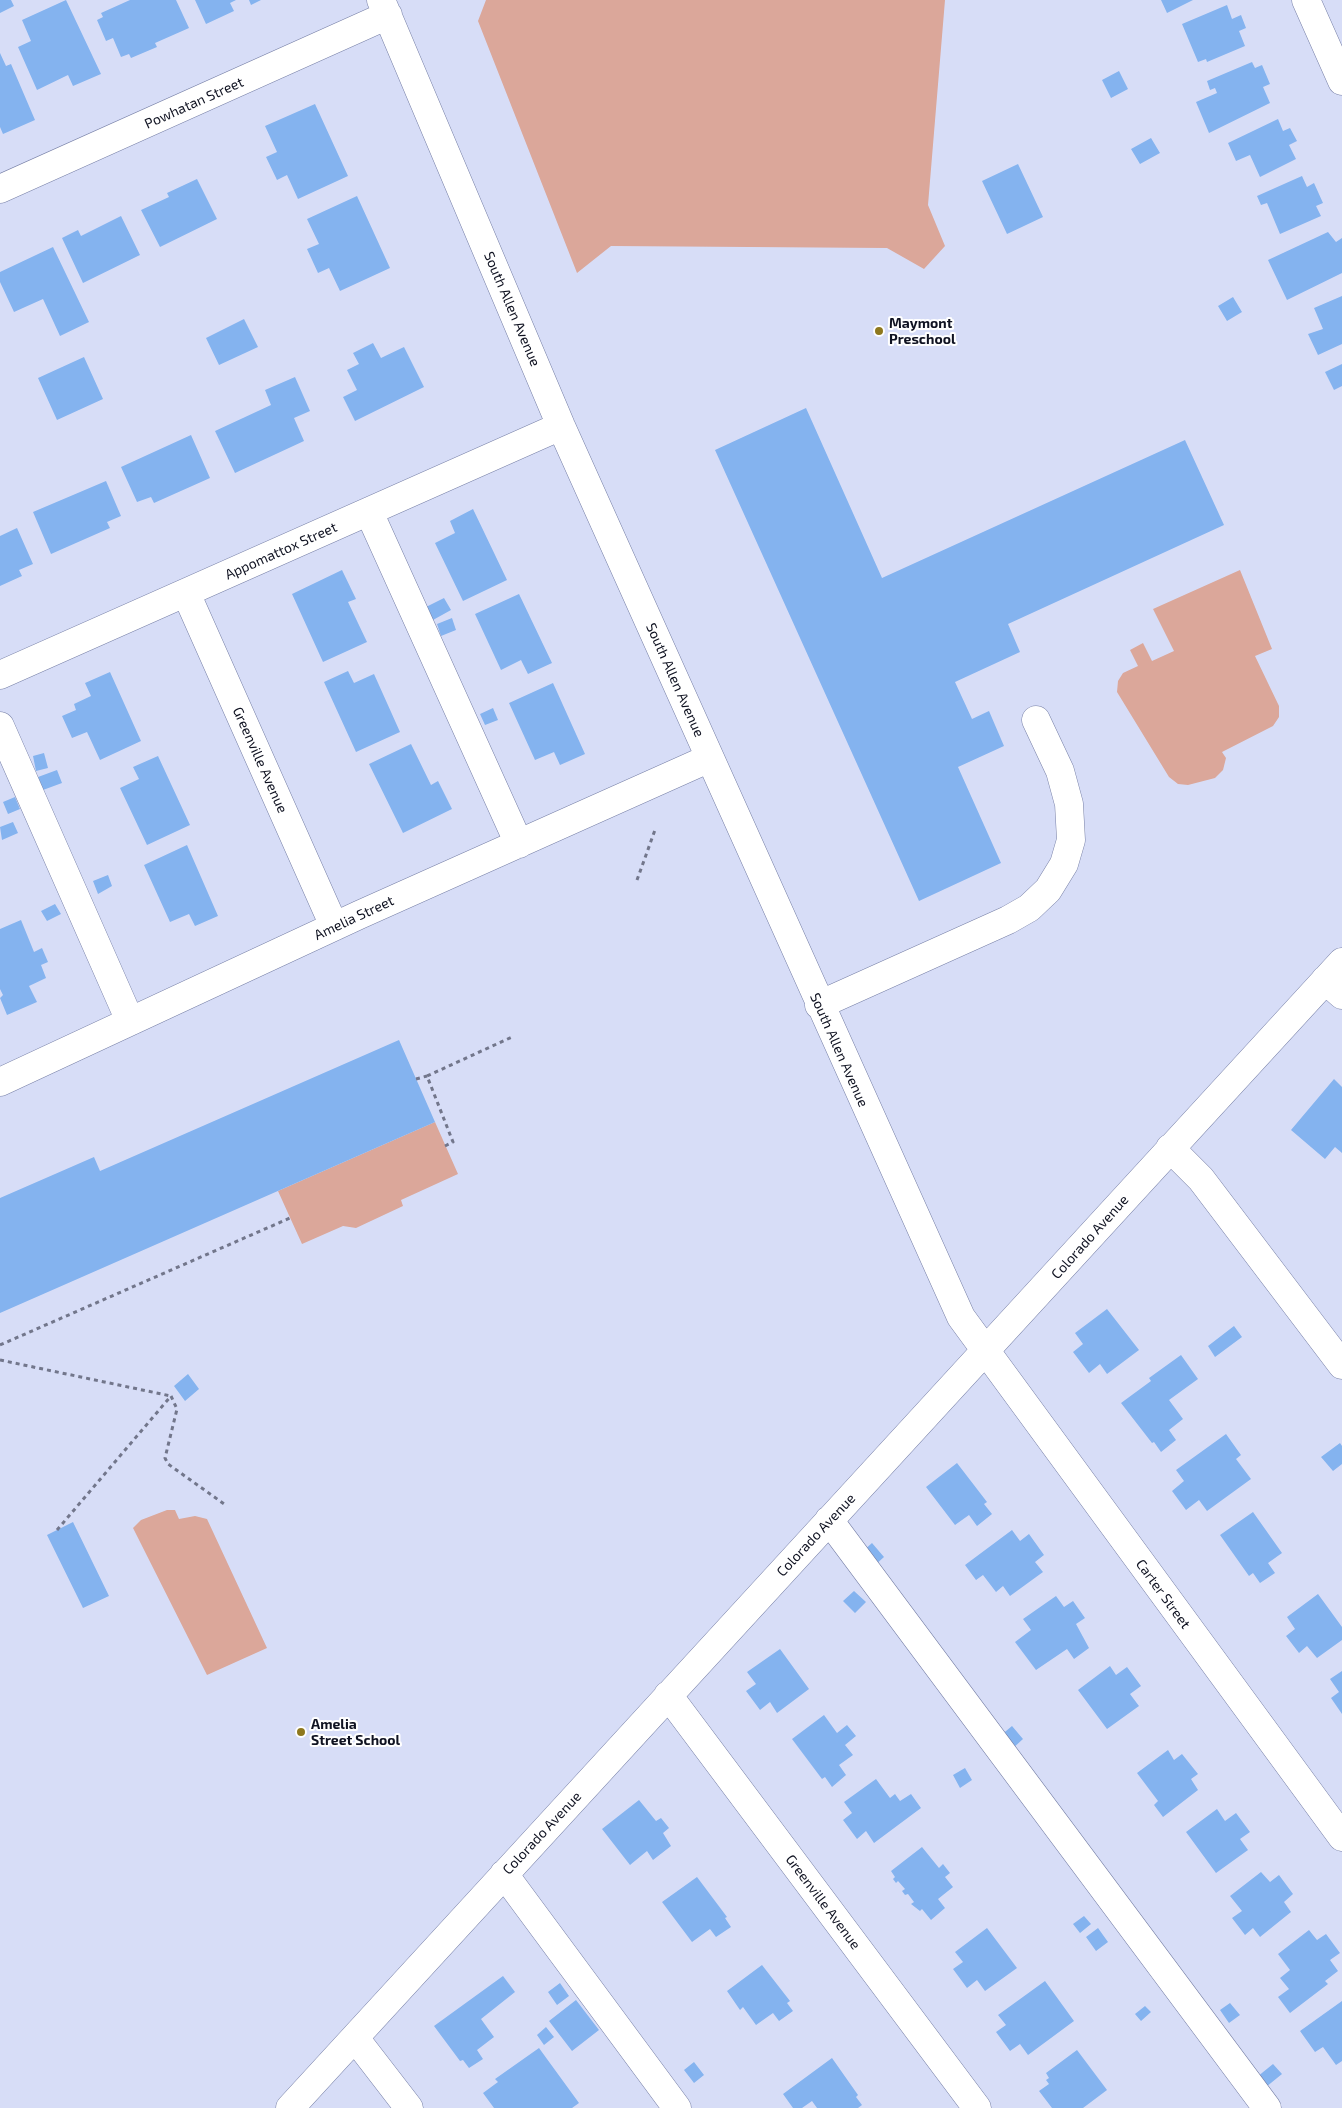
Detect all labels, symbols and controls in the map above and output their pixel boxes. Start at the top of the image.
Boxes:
street label: Powhatan Street [142,74,246,132]
street label: South Allen Avenue [480,249,544,369]
place label: Maymont Preschool [889,315,955,348]
marker: Maymont Preschool [873,325,885,337]
street label: Appomattox Street [222,519,340,583]
street label: South Allen Avenue [642,620,708,740]
street label: Greenville Avenue [229,704,291,816]
street label: Amelia Street [312,892,396,944]
street label: South Allen Avenue [806,990,872,1110]
street label: Colorado Avenue [1048,1191,1132,1283]
street label: Colorado Avenue [773,1490,859,1580]
street label: Carter Street [1132,1556,1194,1632]
place label: Amelia Street School [311,1716,400,1748]
marker: Amelia Street School [295,1726,307,1738]
street label: Colorado Avenue [499,1788,585,1878]
street label: Greenville Avenue [782,1851,864,1953]

